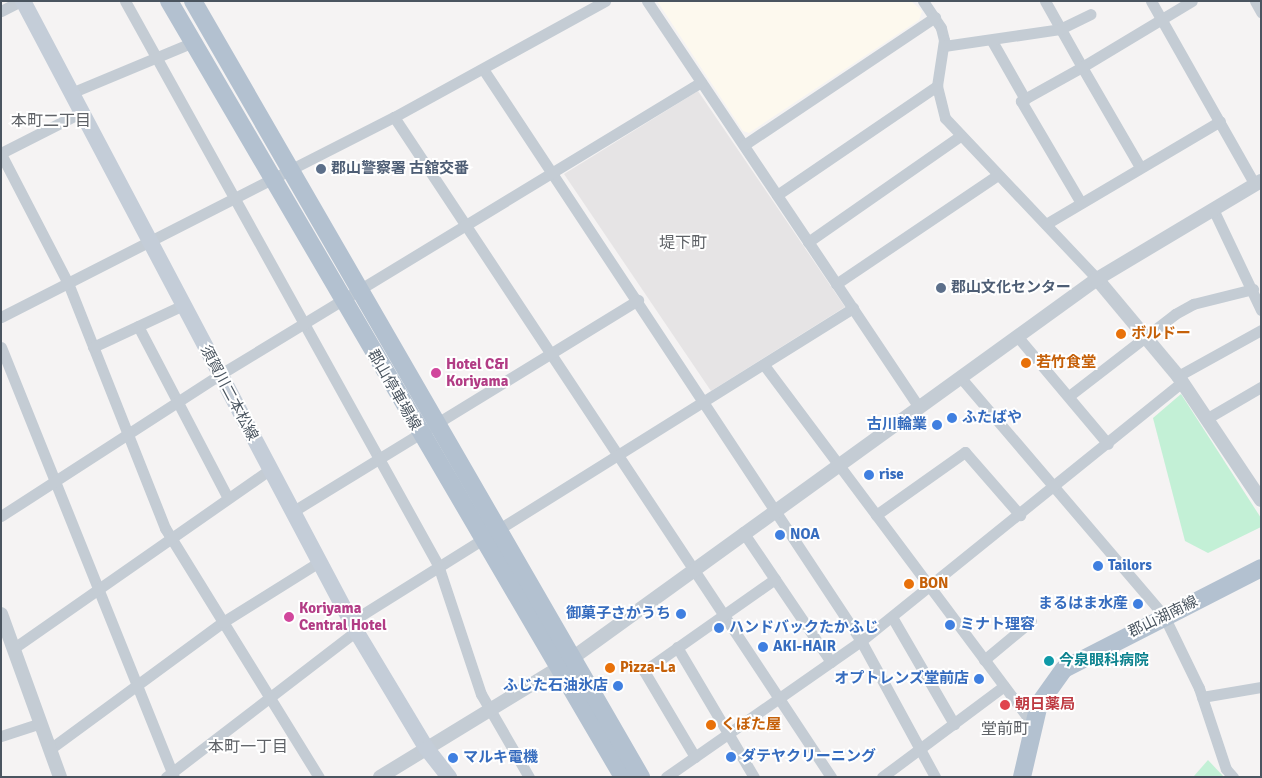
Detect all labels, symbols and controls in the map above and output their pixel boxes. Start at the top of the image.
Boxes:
district label: 本町二丁目 [11,111,91,131]
place label: 郡山警察署 古舘交番 [331,160,469,178]
marker: 郡山警察署 古舘交番 [315,163,327,175]
district label: 堤下町 [659,233,707,253]
place label: 郡山文化センター [951,279,1071,297]
marker: 郡山文化センター [935,282,947,294]
place label: ボルドー [1131,325,1191,343]
marker: ボルドー [1115,328,1127,340]
street label: 須賀川二本松線 [196,342,262,444]
street label: 郡山停車場線 [364,347,424,433]
place label: 若竹食堂 [1036,354,1096,372]
place label: Hotel C&I Koriyama [446,355,509,390]
marker: 若竹食堂 [1020,357,1032,369]
marker: Hotel C&I Koriyama [430,367,442,379]
place label: ふたばや [962,409,1022,427]
marker: ふたばや [946,412,958,424]
place label: 古川輪業 [867,416,927,434]
marker: 古川輪業 [931,419,943,431]
place label: rise [879,466,904,484]
marker: rise [863,469,875,481]
place label: NOA [790,526,820,544]
marker: NOA [774,529,786,541]
place label: Tailors [1108,557,1152,575]
marker: Tailors [1092,560,1104,572]
place label: BON [919,575,949,593]
marker: BON [903,578,915,590]
street label: 郡山湖南線 [1125,592,1201,642]
place label: まるはま水産 [1038,595,1128,613]
marker: まるはま水産 [1132,598,1144,610]
place label: Koriyama Central Hotel [299,599,387,634]
place label: 御菓子さかうち [566,605,671,623]
marker: 御菓子さかうち [675,608,687,620]
marker: Koriyama Central Hotel [283,611,295,623]
place label: ミナト理容 [960,616,1035,634]
place label: ハンドバックたかふじ [729,619,879,637]
marker: ミナト理容 [944,619,956,631]
marker: ハンドバックたかふじ [713,622,725,634]
place label: AKI-HAIR [773,638,836,656]
marker: AKI-HAIR [757,641,769,653]
place label: 今泉眼科病院 [1059,652,1149,670]
marker: 今泉眼科病院 [1043,655,1055,667]
place label: Pizza-La [620,659,676,677]
marker: Pizza-La [604,662,616,674]
place label: オプトレンズ堂前店 [834,670,969,688]
marker: オプトレンズ堂前店 [973,673,985,685]
place label: ふじた石油氷店 [503,677,608,695]
marker: ふじた石油氷店 [612,680,624,692]
place label: 朝日薬局 [1015,696,1075,714]
marker: 朝日薬局 [999,699,1011,711]
place label: くぼた屋 [721,716,781,734]
marker: くぼた屋 [705,719,717,731]
district label: 堂前町 [981,719,1029,739]
district label: 本町一丁目 [208,737,288,757]
place label: ダテヤクリーニング [741,748,876,766]
place label: マルキ電機 [463,749,538,767]
marker: ダテヤクリーニング [725,751,737,763]
marker: マルキ電機 [447,752,459,764]

